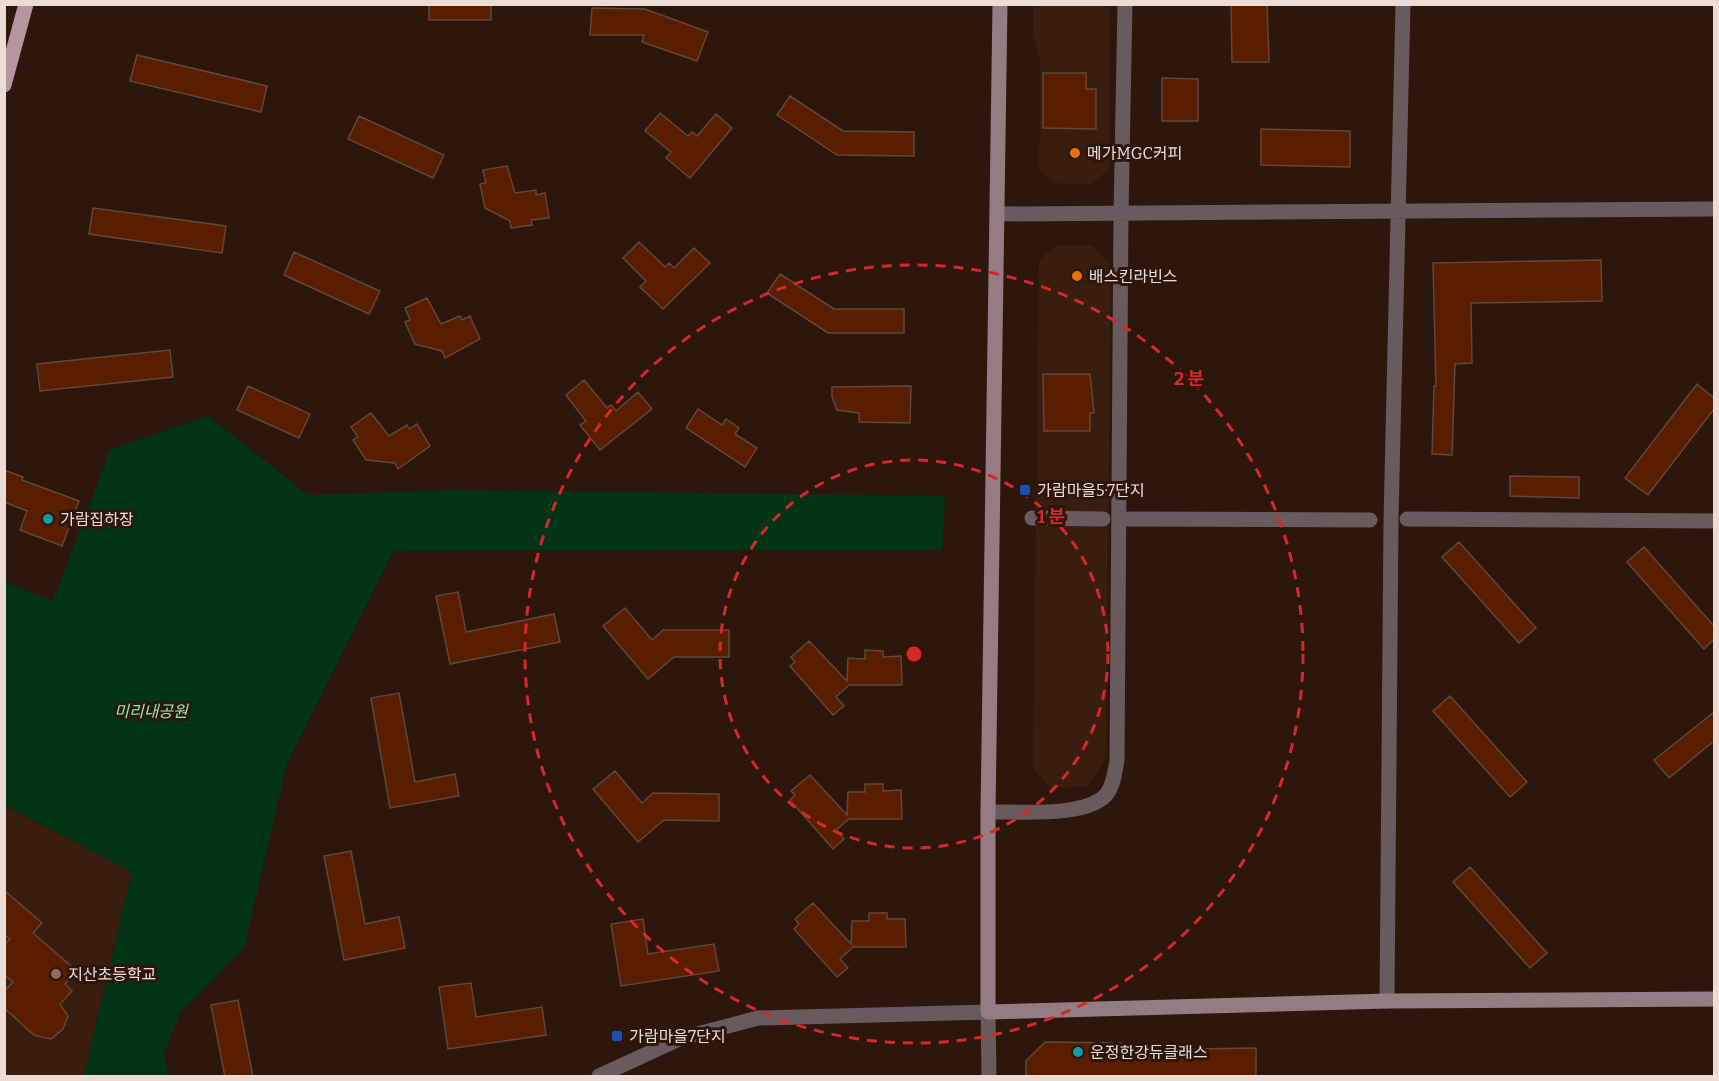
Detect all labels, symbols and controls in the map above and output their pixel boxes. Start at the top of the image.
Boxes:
place label: 메가MGC커피 [1087,144,1182,163]
marker: 메가MGC커피 [1068,146,1082,160]
place label: 배스킨라빈스 [1089,267,1177,286]
marker: 배스킨라빈스 [1070,269,1084,283]
text: 2 분 [1174,368,1204,390]
place label: 가람마을5·7단지 [1037,481,1144,500]
marker: 가람마을5·7단지 [1018,483,1032,497]
text: 1 분 [1037,506,1065,528]
place label: 가람집하장 [60,510,134,529]
marker: 가람집하장 [41,512,55,526]
centre of rings [904,644,924,664]
park label: 미리내공원 [114,702,189,721]
place label: 지산초등학교 [68,965,156,984]
marker: 지산초등학교 [49,967,63,981]
place label: 가람마을7단지 [629,1027,725,1046]
marker: 가람마을7단지 [610,1029,624,1043]
place label: 운정한강듀클래스 [1090,1043,1208,1062]
marker: 운정한강듀클래스 [1071,1045,1085,1059]

